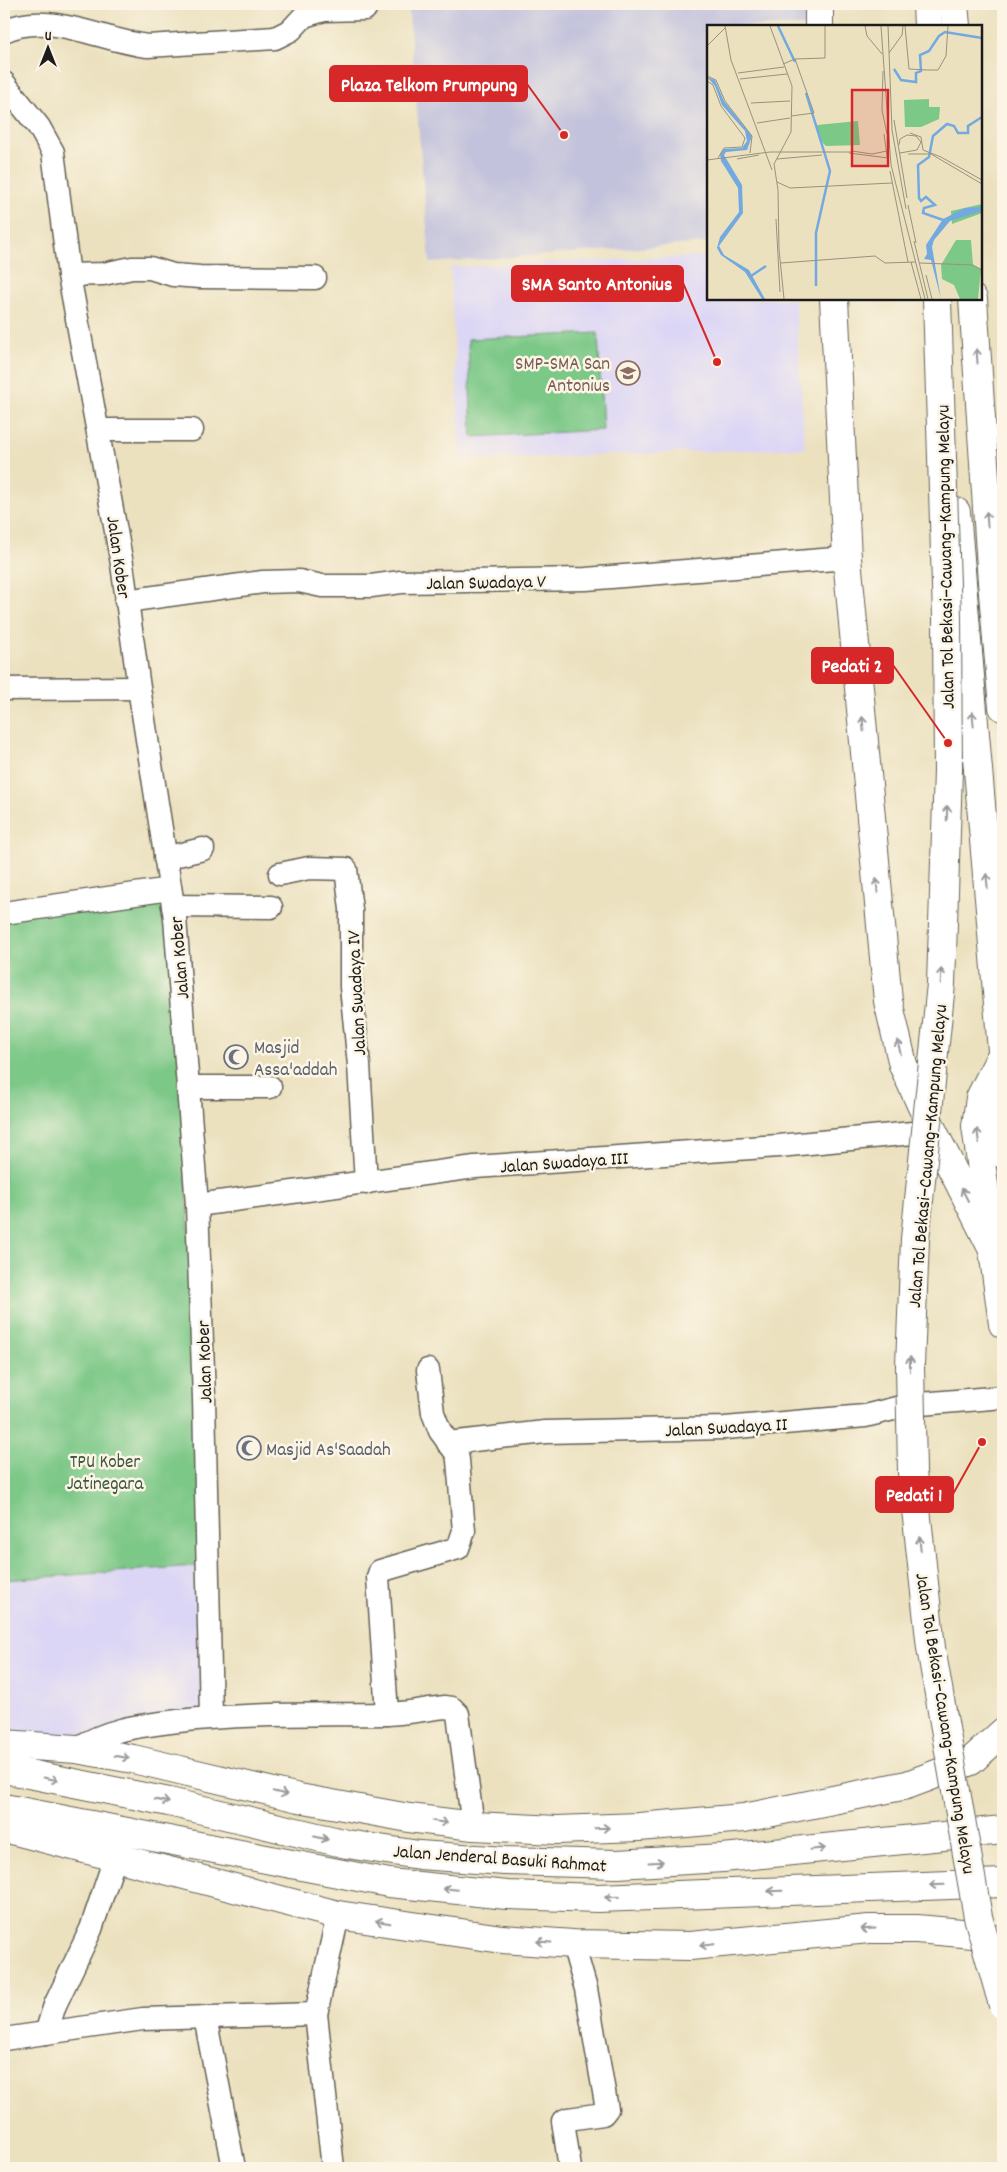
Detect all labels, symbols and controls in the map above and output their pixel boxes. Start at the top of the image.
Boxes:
north arrow [22,22,72,72]
inset map [707,25,982,300]
text: U [45,27,52,47]
callout: Plaza Telkom Prumpung [330,66,527,101]
text: Plaza Telkom Prumpung [341,73,517,101]
callout: SMA Santo Antonius [512,266,683,301]
text: SMA Santo Antonius [522,272,672,300]
one-way arrow [972,349,982,365]
place label: SMP-SMA San Antonius [515,352,610,401]
school or university icon: SMP-SMA San Antonius [615,360,641,386]
street label: Jalan Tol Bekasi–Cawang–Kampung Melayu [931,404,964,709]
one-way arrow [983,511,992,527]
street label: Jalan Kober [97,514,136,601]
street label: Jalan Swadaya V [426,570,546,599]
callout: Pedati 2 [812,648,893,683]
text: Pedati 2 [822,654,883,682]
one-way arrow [969,711,978,727]
one-way arrow [858,716,867,732]
one-way arrow [942,806,952,822]
one-way arrow [983,873,992,889]
one-way arrow [873,878,882,894]
street label: Jalan Kober [164,915,199,1000]
street label: Jalan Swadaya IV [342,929,375,1056]
one-way arrow [936,968,946,984]
street label: Jalan Tol Bekasi–Cawang–Kampung Melayu [903,1003,956,1309]
place label: Masjid Assa'addah [254,1036,337,1085]
one-way arrow [894,1039,903,1055]
mosque icon: Masjid Assa'addah [223,1044,249,1070]
one-way arrow [973,1129,983,1145]
street label: Jalan Swadaya III [499,1147,629,1182]
one-way arrow [960,1188,969,1203]
street label: Jalan Kober [192,1320,221,1404]
one-way arrow [905,1357,915,1373]
street label: Jalan Swadaya II [664,1413,788,1446]
mosque icon: Masjid As'Saadah [236,1435,262,1461]
place label: Masjid As'Saadah [266,1438,391,1465]
park label: TPU Kober Jatinegara [67,1450,144,1499]
callout: Pedati 1 [876,1477,953,1512]
text: Pedati 1 [886,1483,942,1511]
one-way arrow [915,1536,925,1552]
street label: Jalan Tol Bekasi–Cawang–Kampung Melayu [906,1571,981,1876]
one-way arrow [113,1752,129,1762]
one-way arrow [42,1774,58,1784]
one-way arrow [272,1789,288,1798]
one-way arrow [154,1797,170,1806]
one-way arrow [432,1817,448,1827]
one-way arrow [594,1823,610,1833]
one-way arrow [312,1834,328,1843]
street label: Jalan Jenderal Basuki Rahmat [392,1840,607,1881]
one-way arrow [810,1844,826,1854]
one-way arrow [648,1858,664,1867]
one-way arrow [929,1881,945,1890]
one-way arrow [442,1884,458,1894]
one-way arrow [767,1886,783,1895]
one-way arrow [605,1892,621,1902]
one-way arrow [376,1916,392,1926]
one-way arrow [861,1925,877,1934]
one-way arrow [537,1938,553,1947]
one-way arrow [699,1940,715,1950]

